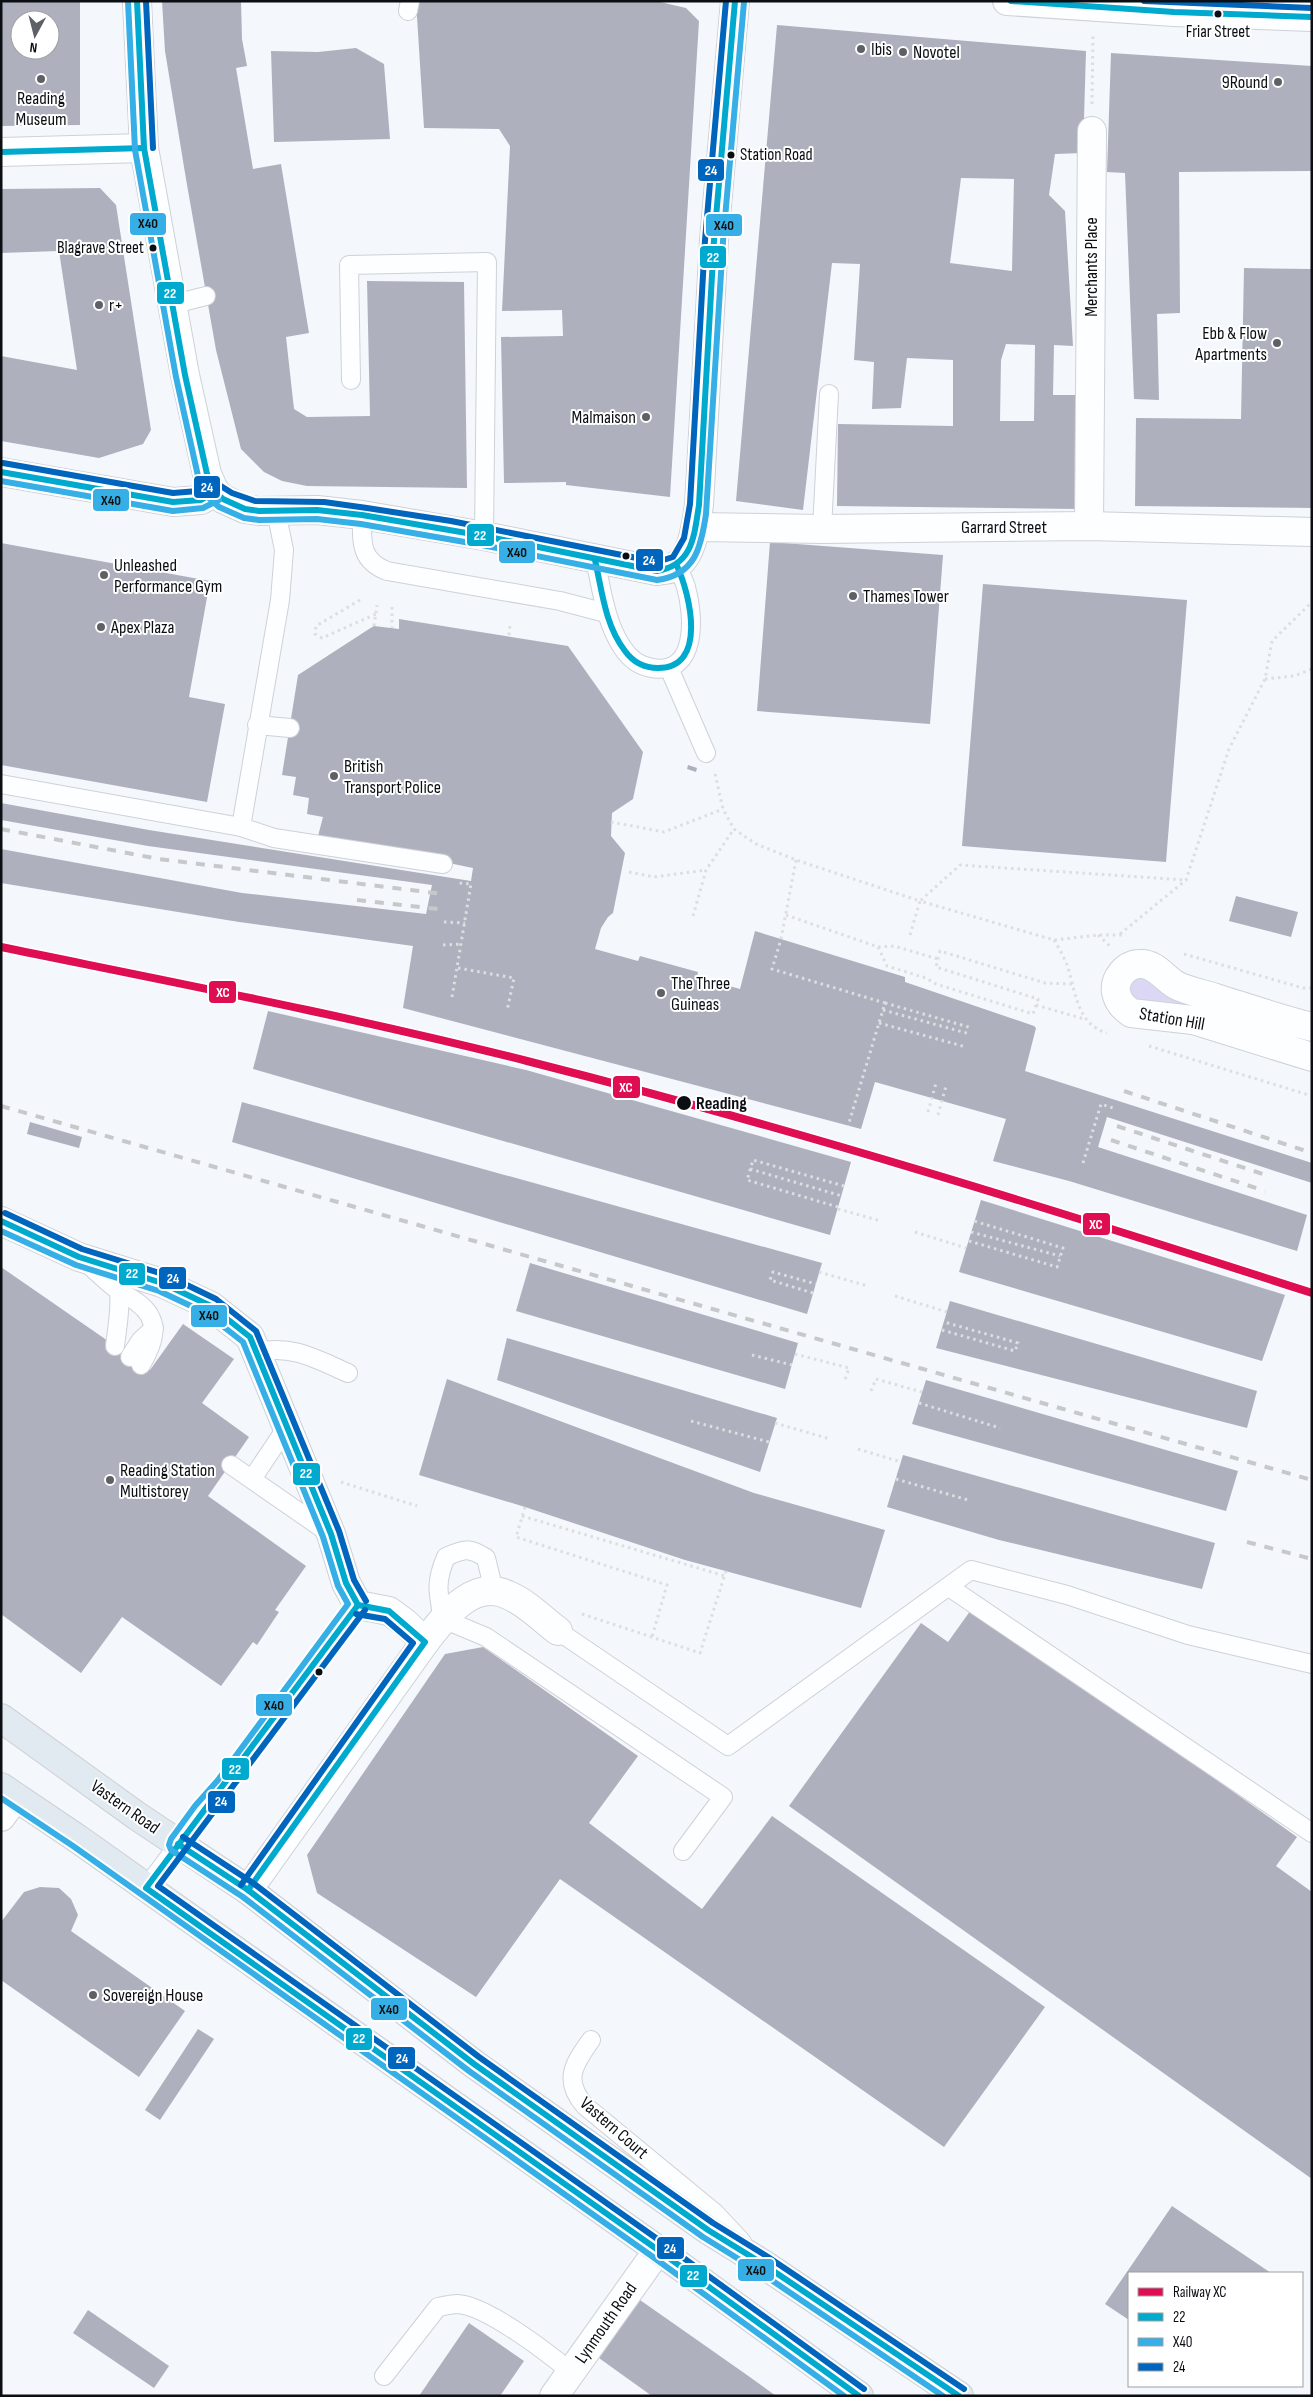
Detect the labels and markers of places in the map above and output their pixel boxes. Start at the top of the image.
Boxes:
marker: Friar Street [1213,9,1223,19]
place label: Friar Street [1186,22,1250,42]
place label: Ibis [871,39,892,60]
place label: Novotel [913,42,960,63]
marker: Ibis [855,43,867,55]
marker: Novotel [897,46,909,58]
place label: 9Round [1222,72,1268,93]
marker: Reading Museum [35,73,47,85]
marker: 9Round [1272,76,1284,88]
place label: Reading Museum [16,88,67,130]
place label: Station Road [740,145,813,165]
marker: Station Road [726,150,736,160]
place label: Blagrave Street [57,238,144,258]
marker: Blagrave Street [148,243,158,253]
place label: r+ [109,295,123,316]
marker: r+ [93,299,105,311]
place label: Ebb & Flow Apartments [1194,323,1267,365]
marker: Ebb & Flow Apartments [1271,337,1283,349]
place label: Malmaison [572,407,636,428]
marker: Malmaison [640,411,652,423]
unlabelled marker [621,551,631,561]
place label: Unleashed Performance Gym [114,555,222,597]
marker: Unleashed Performance Gym [98,569,110,581]
place label: Thames Tower [863,586,949,607]
marker: Thames Tower [847,590,859,602]
place label: Apex Plaza [110,617,175,638]
marker: Apex Plaza [95,621,107,633]
place label: British Transport Police [344,756,441,798]
marker: British Transport Police [328,770,340,782]
place label: The Three Guineas [671,973,730,1015]
marker: The Three Guineas [655,987,667,999]
place label: Reading [696,1093,747,1114]
marker: Reading [675,1094,693,1112]
place label: Reading Station Multistorey [120,1460,215,1502]
marker: Reading Station Multistorey [104,1474,116,1486]
unlabelled marker [314,1667,324,1677]
place label: Sovereign House [103,1985,203,2006]
marker: Sovereign House [87,1989,99,2001]

